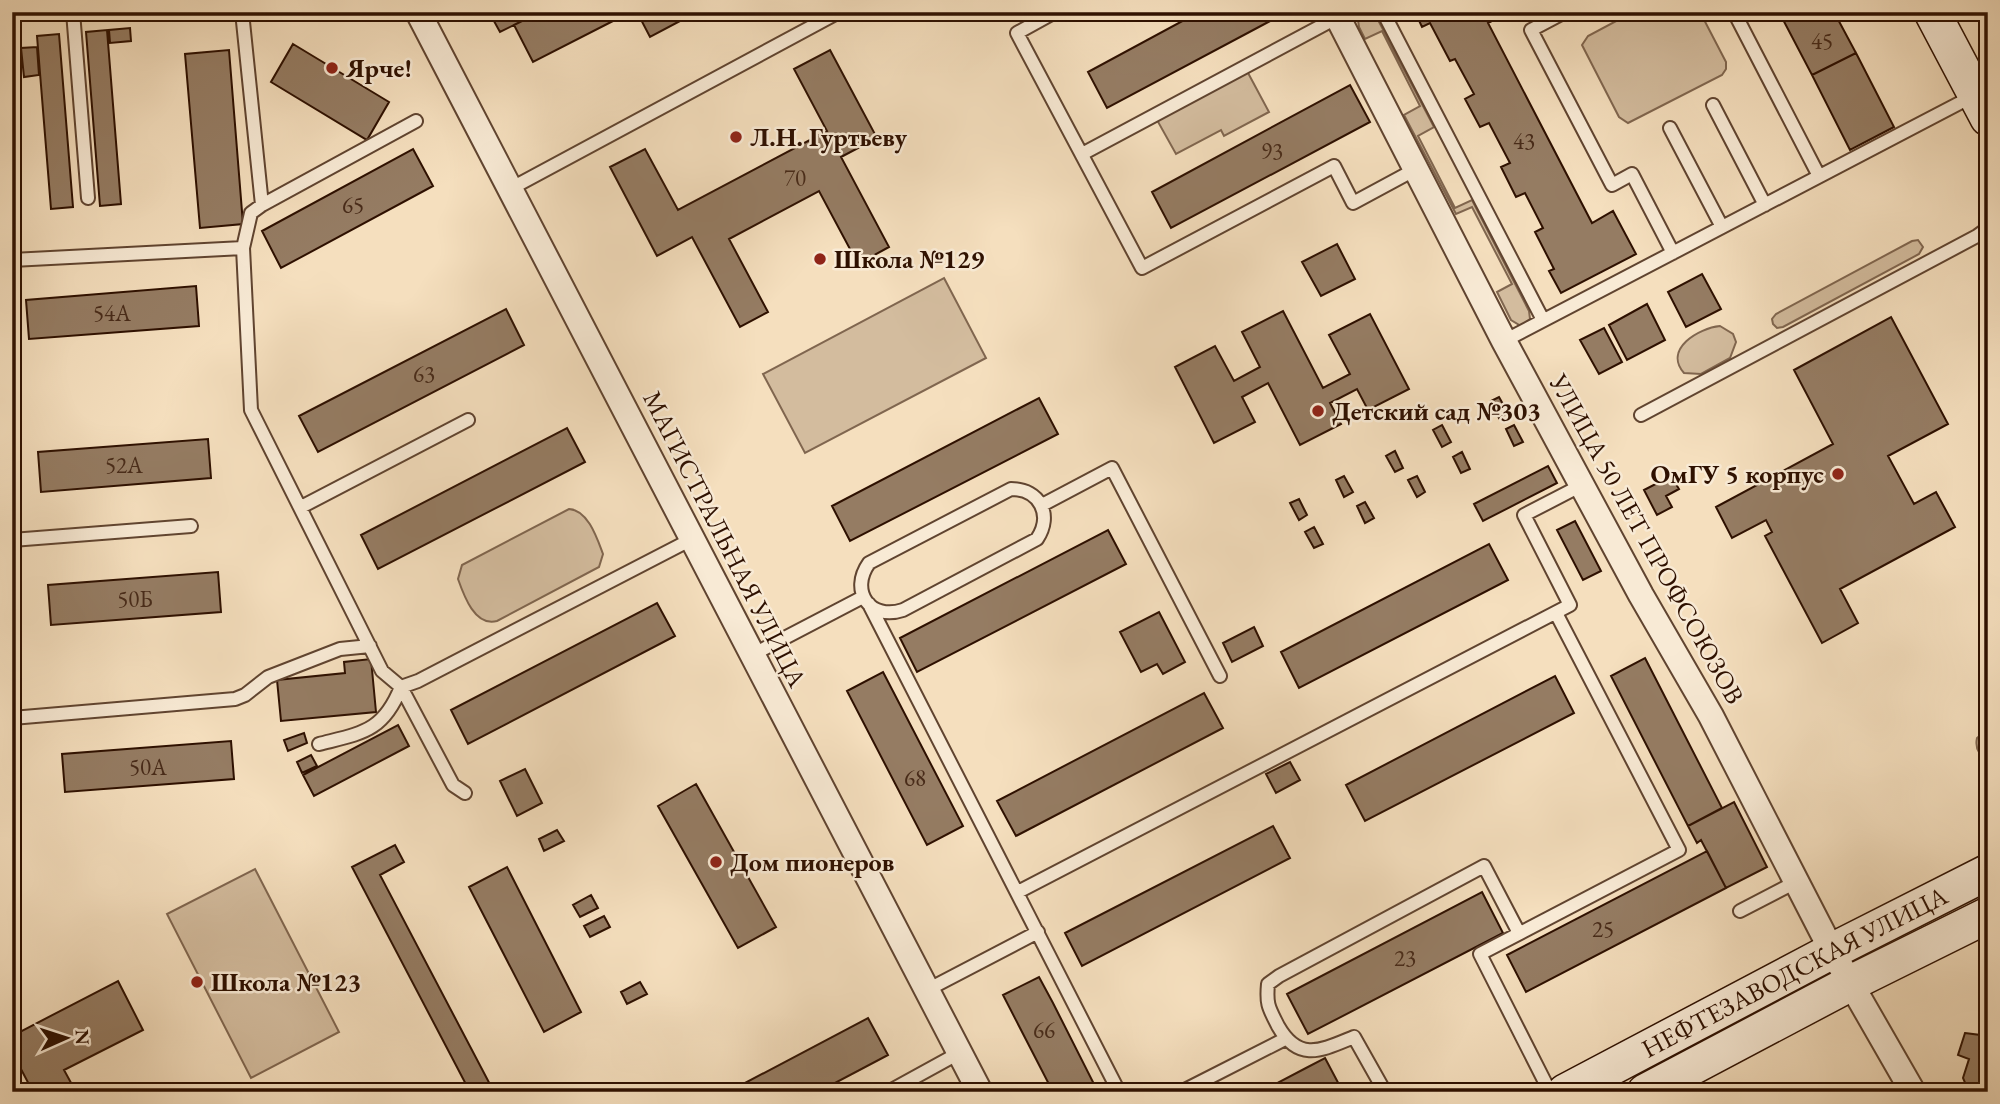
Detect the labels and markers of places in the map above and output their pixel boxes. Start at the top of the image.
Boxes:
place label: Ярче! [345,51,412,85]
marker: Ярче! [324,60,340,76]
place label: Л.Н. Гуртьеву [750,120,907,154]
marker: Л.Н. Гуртьеву [728,129,744,145]
place label: Школа №129 [834,242,984,276]
marker: Школа №129 [812,251,828,267]
place label: Детский сад №303 [1332,394,1541,428]
marker: Детский сад №303 [1310,403,1326,419]
place label: ОмГУ 5 корпус [1651,457,1824,491]
marker: ОмГУ 5 корпус [1830,466,1846,482]
place label: Дом пионеров [730,845,894,879]
marker: Дом пионеров [708,854,724,870]
place label: Школа №123 [211,965,361,999]
marker: Школа №123 [189,974,205,990]

